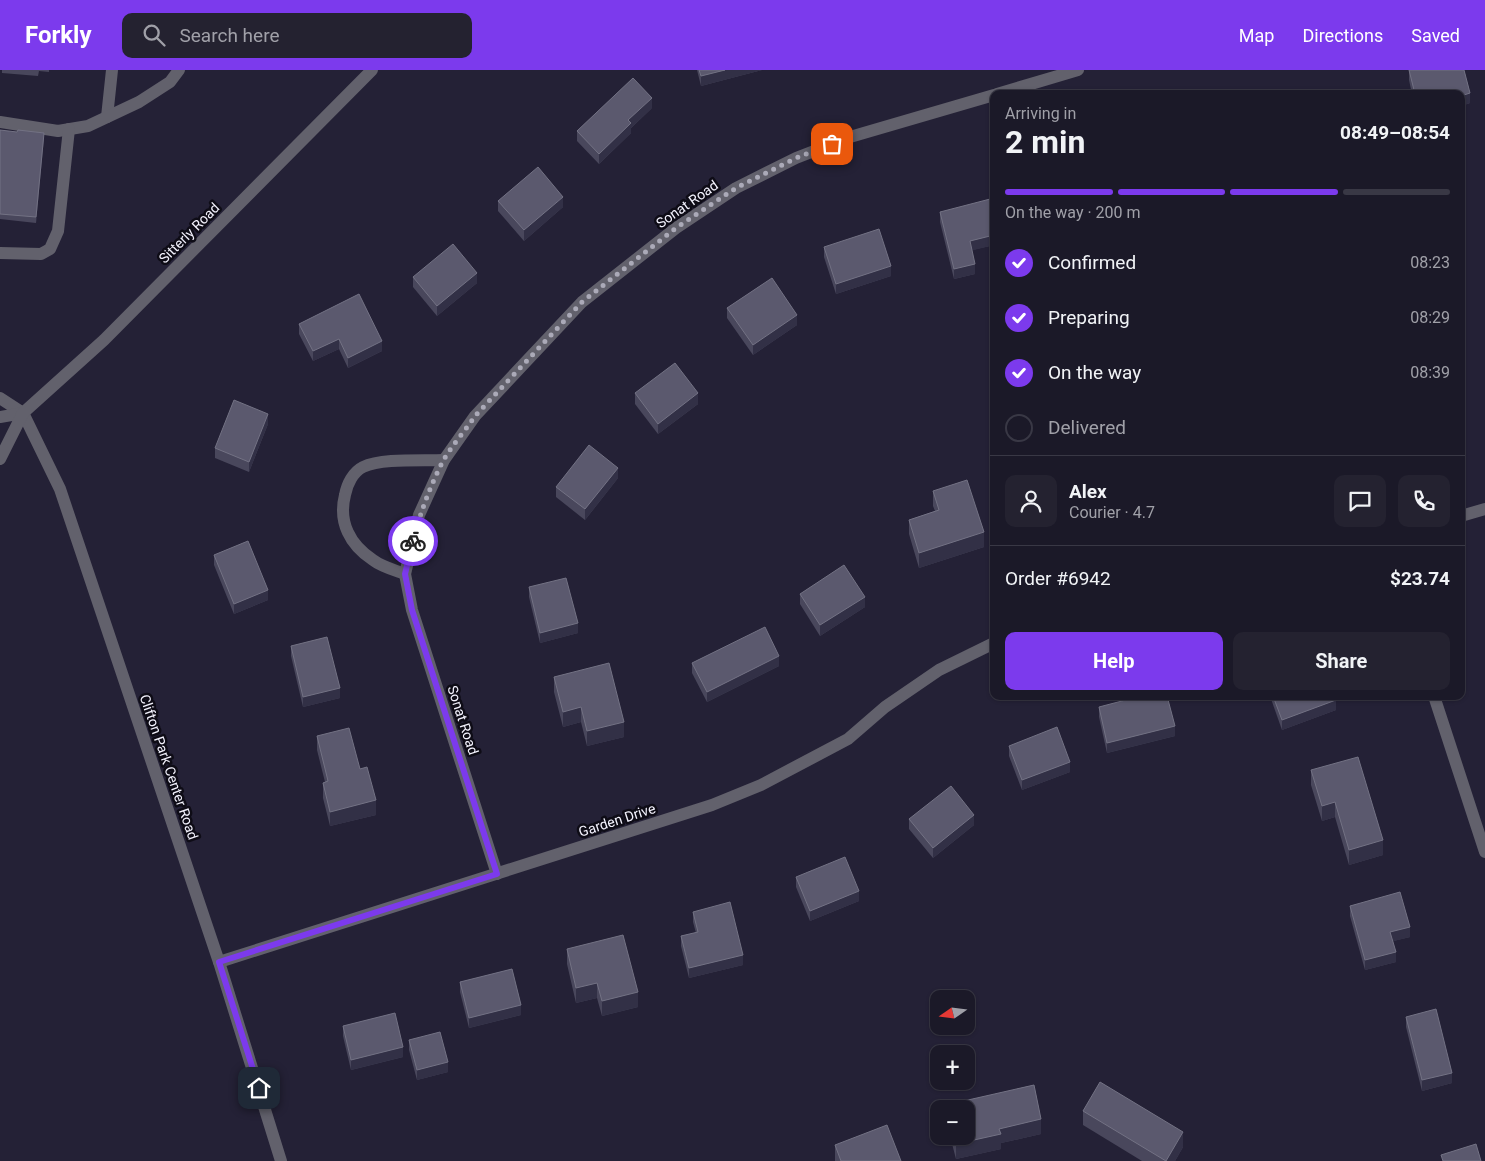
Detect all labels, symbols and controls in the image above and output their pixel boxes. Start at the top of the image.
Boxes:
search box [122,13,472,58]
text: Forkly [25,21,92,49]
icon: search [140,21,168,49]
text: Search here [180,24,279,47]
text: Map [1239,25,1274,46]
text: Directions [1302,25,1383,46]
text: Saved [1411,25,1460,46]
text: Arriving in [1005,104,1076,123]
text: 08:49–08:54 [1340,121,1450,144]
pin [811,123,853,165]
text: 2 min [1005,123,1085,161]
icon: bag [818,130,846,158]
street label: Sonat Road [653,177,721,231]
street label: Sitterly Road [156,200,222,266]
text: On the way · 200 m [1005,203,1141,222]
icon: check [1005,249,1033,277]
text: Confirmed [1048,251,1136,274]
text: 08:23 [1410,253,1450,272]
icon: check [1005,304,1033,332]
text: Preparing [1048,306,1130,329]
text: 08:29 [1410,308,1450,327]
icon: check [1005,359,1033,387]
text: On the way [1048,361,1141,384]
text: 08:39 [1410,363,1450,382]
text: Delivered [1048,416,1126,439]
button: person [1005,475,1057,527]
button: chat [1334,475,1386,527]
button: phone [1398,475,1450,527]
text: Alex [1069,480,1107,503]
text: Courier · 4.7 [1069,503,1155,522]
courier [388,516,438,566]
icon: bike [399,527,427,555]
text: Order #6942 [1005,567,1111,590]
text: $23.74 [1390,567,1450,590]
button: Help [1005,632,1223,690]
button: Share [1233,632,1450,690]
street label: Sonat Road [444,683,482,757]
street label: Clifton Park Center Road [137,692,201,842]
street label: Garden Drive [577,800,657,840]
north arrow [930,990,975,1035]
map controls [930,990,975,1145]
button: + [930,1045,975,1090]
pin [238,1067,280,1109]
icon: home [245,1074,273,1102]
button: − [930,1100,975,1145]

